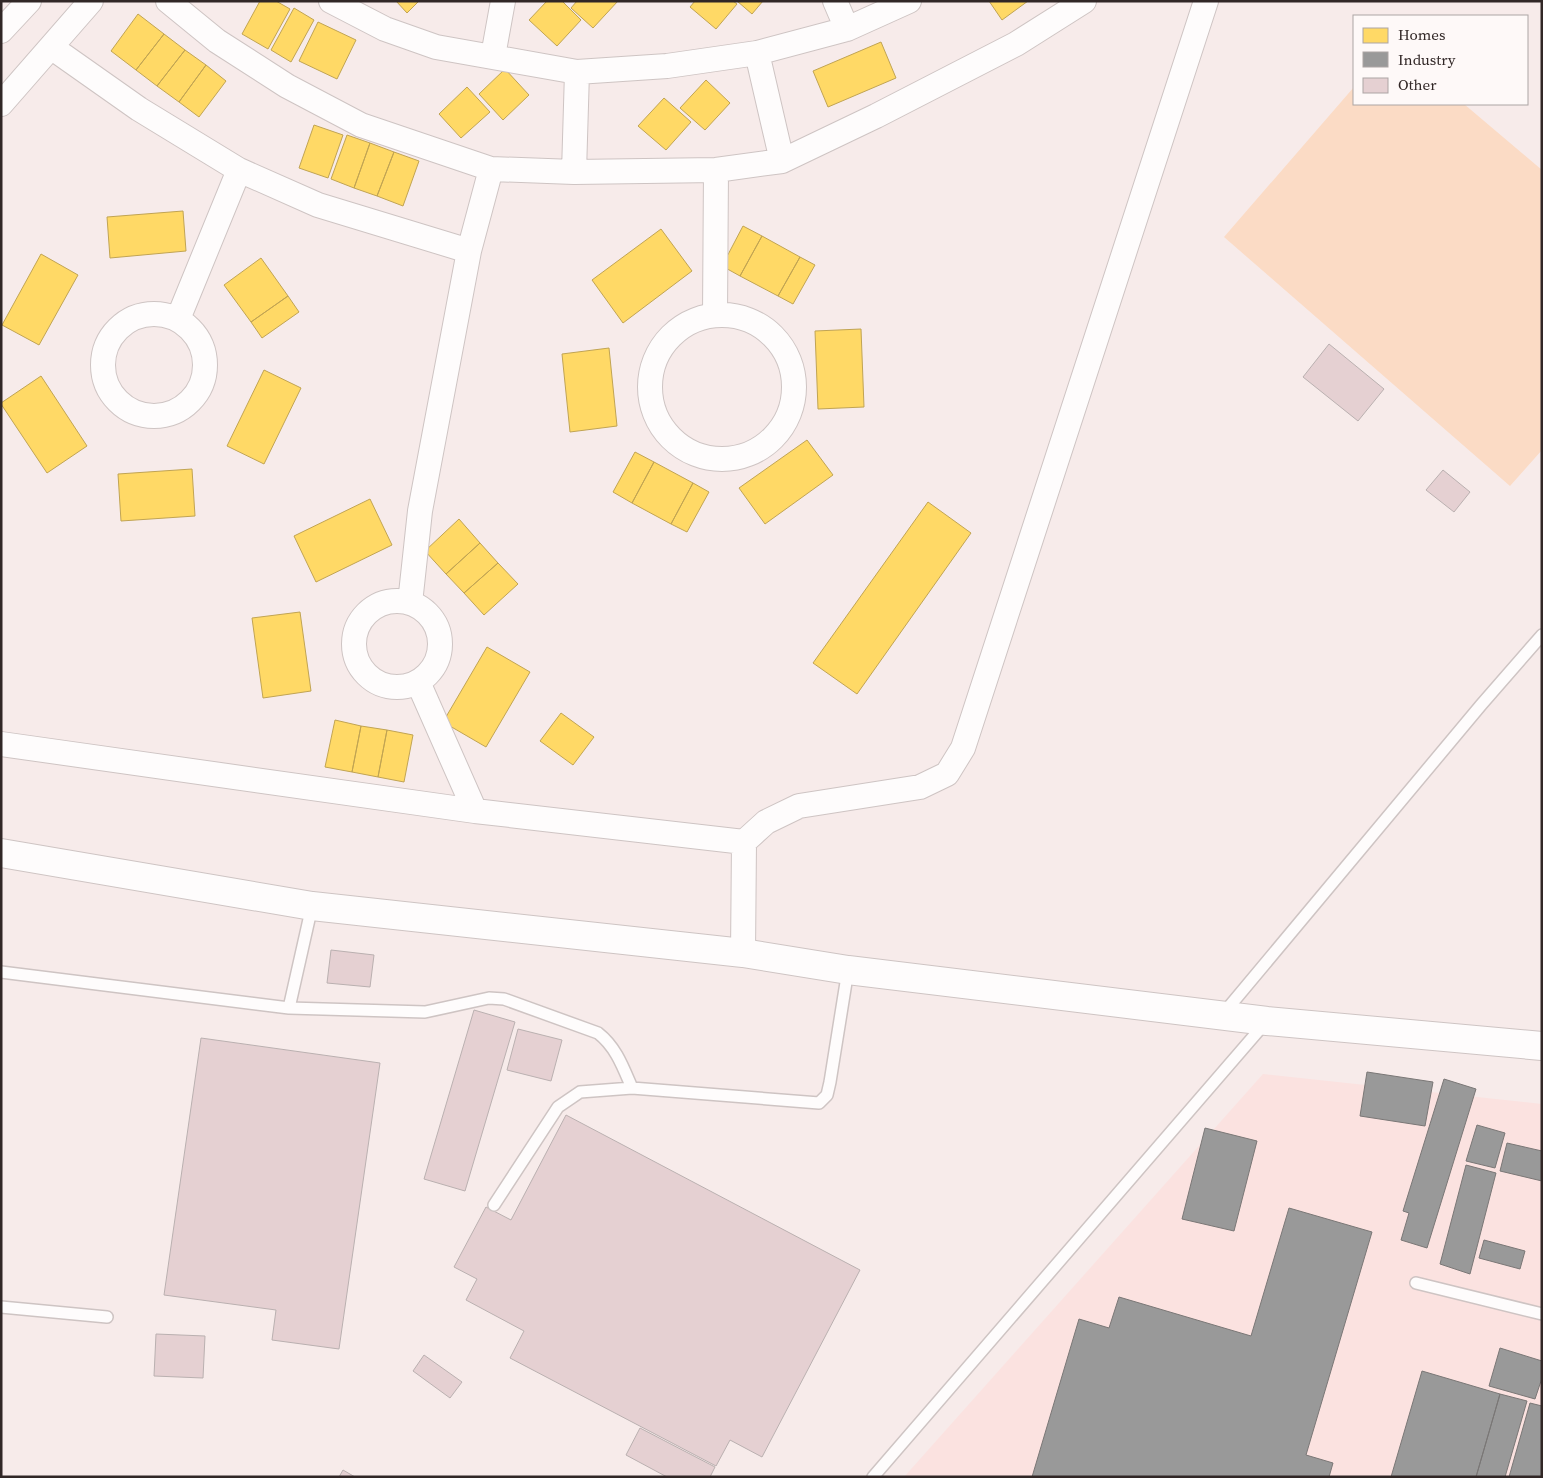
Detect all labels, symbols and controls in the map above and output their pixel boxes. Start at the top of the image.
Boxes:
legend [1353,15,1528,105]
text: Homes [1398,24,1445,45]
text: Industry [1398,49,1456,70]
text: Other [1398,74,1437,95]

